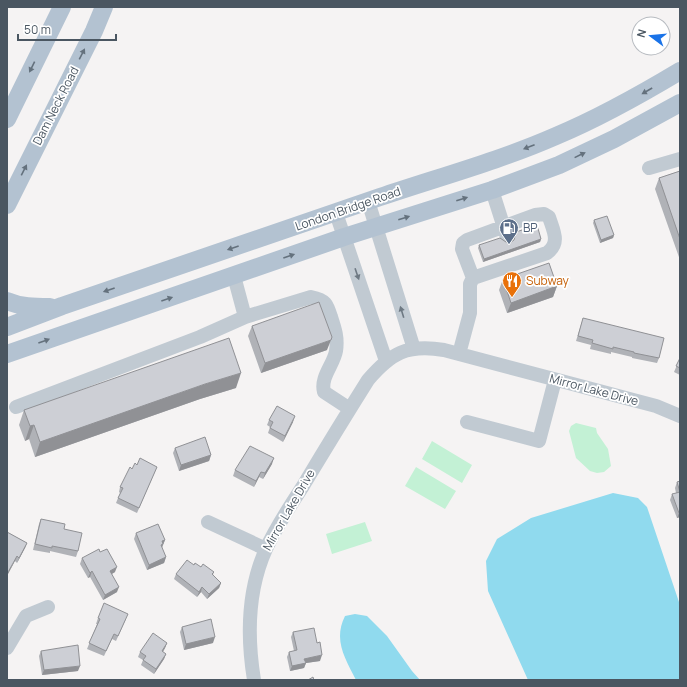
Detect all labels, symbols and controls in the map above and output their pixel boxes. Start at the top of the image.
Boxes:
scale bar [18,16,116,42]
north arrow [631,16,671,56]
text: 50 m [24,21,51,38]
text: N [633,27,649,39]
one-way arrow [79,48,86,60]
one-way arrow [29,61,35,73]
street label: Dam Neck Road [28,64,83,148]
one-way arrow [641,88,652,95]
one-way arrow [523,144,535,150]
one-way arrow [575,152,586,158]
one-way arrow [21,164,28,176]
street label: London Bridge Road [293,182,403,235]
one-way arrow [456,196,468,202]
one-way arrow [398,215,410,221]
fuel station icon: BP [498,217,520,245]
place label: BP [523,219,538,236]
one-way arrow [226,246,238,252]
one-way arrow [284,253,296,259]
one-way arrow [354,269,360,281]
restaurant icon: Subway [501,270,523,298]
place label: Subway [526,272,570,289]
one-way arrow [103,287,115,293]
one-way arrow [161,295,173,301]
one-way arrow [399,305,405,317]
one-way arrow [38,338,50,344]
street label: Mirror Lake Drive [548,369,640,410]
street label: Mirror Lake Drive [258,466,319,554]

